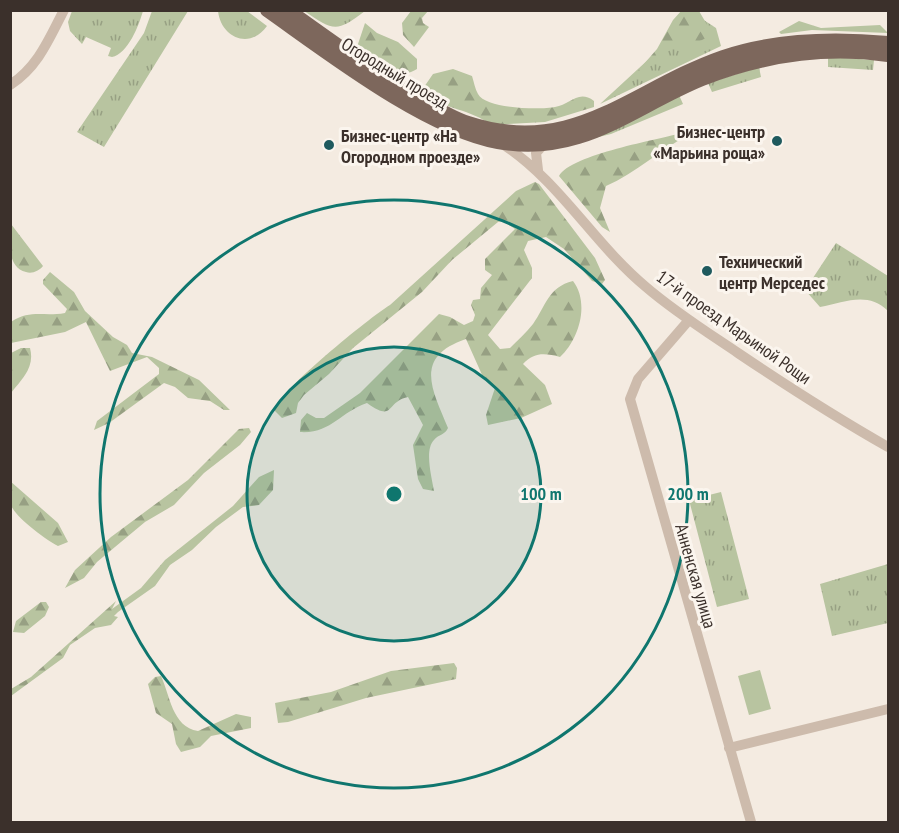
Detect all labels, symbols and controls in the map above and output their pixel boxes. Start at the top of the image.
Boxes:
street label: Огородный проезд [337,32,453,114]
place label: Бизнес-центр «Марьина роща» [653,120,765,164]
place label: Бизнес-центр «На Огородном проезде» [341,124,480,168]
marker: Бизнес-центр «Марьина роща» [770,134,784,148]
marker: Бизнес-центр «На Огородном проезде» [322,138,336,152]
place label: Технический центр Мерседес [719,250,826,294]
marker: Технический центр Мерседес [700,264,714,278]
street label: 17-й проезд Марьиной Рощи [652,265,816,389]
text: 100 m [520,482,562,505]
text: 200 m [667,482,709,505]
centre of rings [384,484,404,504]
street label: Анненская улица [670,521,722,631]

